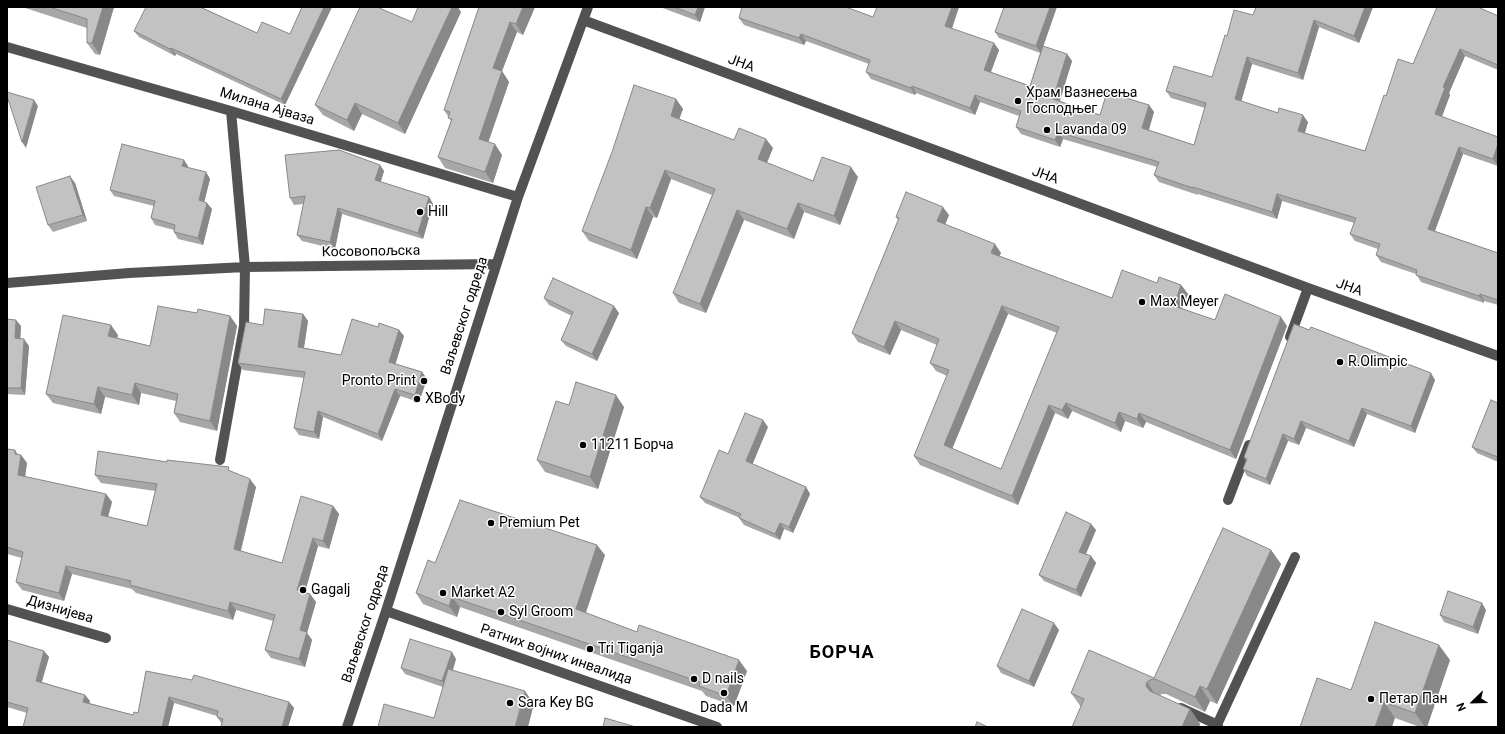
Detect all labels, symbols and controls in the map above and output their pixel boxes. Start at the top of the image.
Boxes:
street label: ЈНА [725,51,757,77]
street label: Милана Ајваза [218,85,316,129]
place label: Храм Вазнесења Господњег [1026,85,1137,118]
marker: Храм Вазнесења Господњег [1013,96,1023,106]
place label: Lavanda 09 [1055,122,1127,138]
marker: Lavanda 09 [1042,125,1052,135]
street label: ЈНА [1029,163,1061,189]
place label: Hill [428,204,448,220]
marker: Hill [415,207,425,217]
street label: Косовопољска [322,243,420,261]
street label: Ваљевског одреда [438,255,492,377]
street label: ЈНА [1333,275,1365,301]
place label: Max Meyer [1150,294,1219,310]
marker: Max Meyer [1137,297,1147,307]
place label: R.Olimpic [1348,354,1408,370]
marker: R.Olimpic [1335,357,1345,367]
place label: Pronto Print [342,373,416,389]
marker: Pronto Print [419,376,429,386]
place label: XBody [425,391,465,407]
marker: XBody [412,394,422,404]
place label: 11211 Борча [591,437,674,453]
marker: 11211 Борча [578,440,588,450]
place label: Premium Pet [499,515,580,531]
marker: Premium Pet [486,518,496,528]
street label: Ваљевског одреда [339,563,393,685]
place label: Gagalj [311,582,350,598]
marker: Gagalj [298,585,308,595]
place label: Market A2 [451,585,515,601]
marker: Market A2 [438,588,448,598]
street label: Дизнијева [25,593,95,627]
place label: Syl Groom [509,604,573,620]
marker: Syl Groom [496,607,506,617]
street label: Ратних војних инвалида [478,621,634,689]
place label: Tri Tiganja [598,641,663,657]
district label: БОРЧА [809,642,875,664]
marker: Tri Tiganja [585,644,595,654]
place label: D nails [702,671,744,687]
marker: D nails [689,674,699,684]
north arrow [1453,682,1493,722]
marker: Dada M [719,688,729,698]
place label: Петар Пан [1379,691,1448,707]
marker: Петар Пан [1366,694,1376,704]
place label: Sara Key BG [518,695,594,711]
marker: Sara Key BG [505,698,515,708]
place label: Dada M [700,700,748,716]
text: N [1454,701,1469,713]

